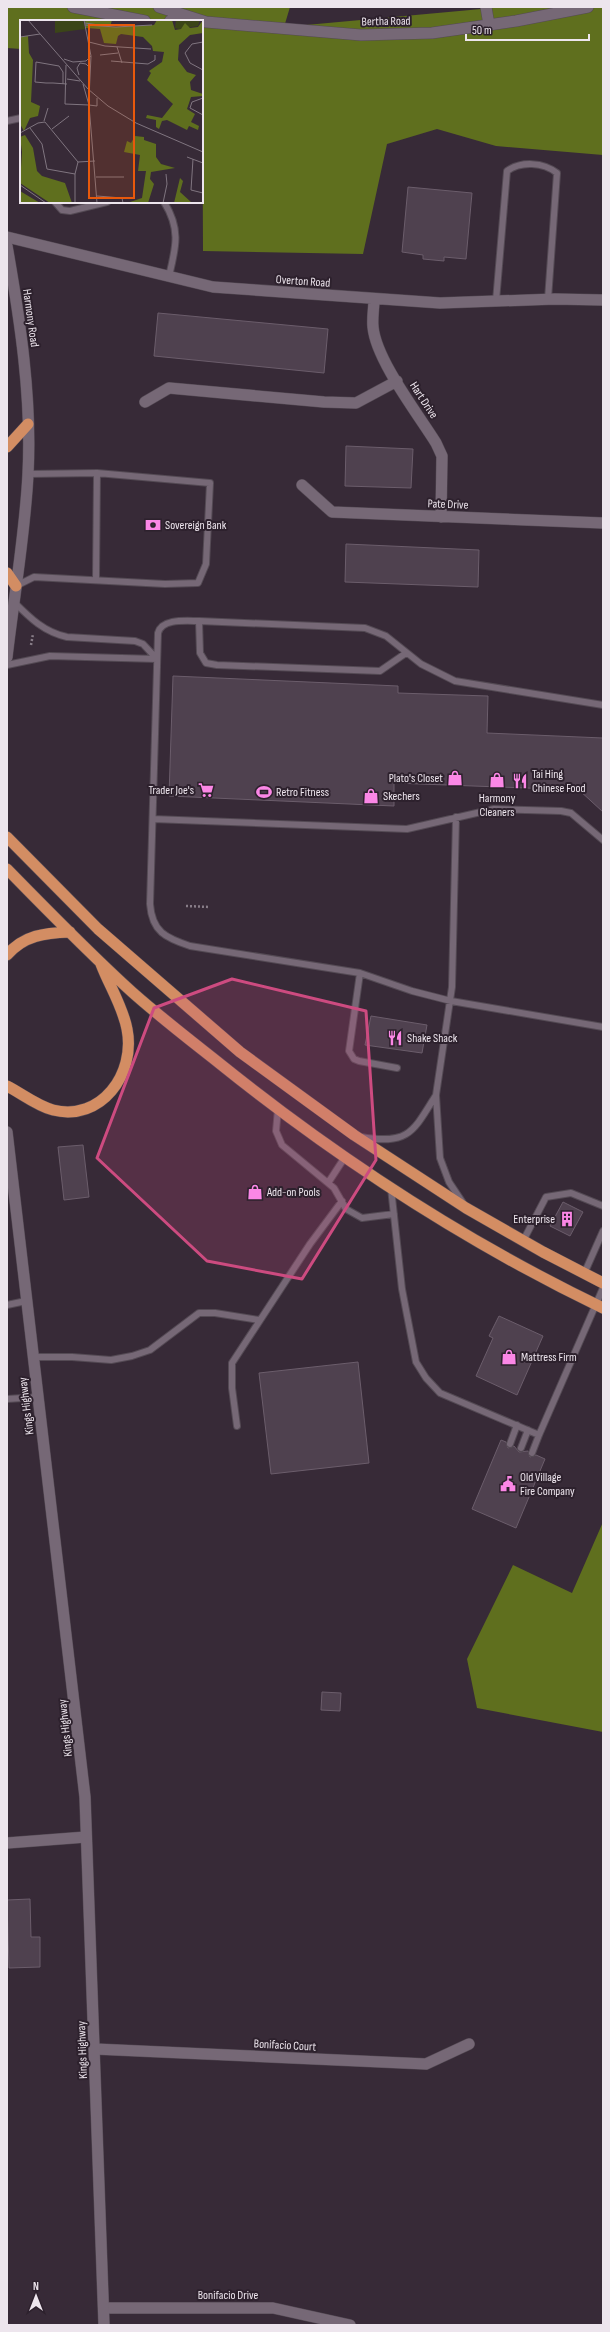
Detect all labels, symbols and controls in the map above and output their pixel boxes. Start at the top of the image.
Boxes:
street label: Bertha Road [361,14,411,29]
scale bar [466,16,589,42]
inset map [20,20,203,203]
text: 50 m [472,23,492,38]
street label: Overton Road [275,272,331,291]
street label: Harmony Road [19,288,42,348]
street label: Hart Drive [406,379,441,422]
street label: Pate Drive [427,496,469,513]
bank icon: Sovereign Bank [144,516,162,534]
place label: Sovereign Bank [165,518,227,533]
place label: Tai Hing Chinese Food [532,767,586,796]
shop icon: Plato's Closet [446,769,464,787]
place label: Plato's Closet [389,771,443,786]
shop icon: Harmony Cleaners [488,771,506,789]
restaurant icon: Tai Hing Chinese Food [511,772,529,790]
supermarket icon: Trader Joe's [197,781,215,799]
place label: Trader Joe's [149,783,194,798]
sports icon: Retro Fitness [255,783,273,801]
place label: Retro Fitness [276,785,329,800]
shop icon: Skechers [362,787,380,805]
place label: Skechers [383,789,420,804]
place label: Harmony Cleaners [479,791,516,820]
restaurant icon: Shake Shack [386,1029,404,1047]
place label: Shake Shack [407,1031,458,1046]
shop icon: Add-on Pools [246,1183,264,1201]
place label: Add-on Pools [266,1185,320,1200]
building icon: Enterprise [558,1210,576,1228]
place label: Enterprise [513,1212,555,1227]
shop icon: Mattress Firm [500,1348,518,1366]
place label: Mattress Firm [521,1350,577,1365]
street label: Kings Highway [15,1376,37,1436]
place label: Old Village Fire Company [520,1470,575,1499]
public building icon: Old Village Fire Company [499,1475,517,1493]
street label: Kings Highway [55,1698,76,1757]
street label: Kings Highway [74,2020,91,2079]
street label: Bonifacio Court [253,2036,317,2055]
north arrow [16,2276,56,2316]
text: N [33,2280,39,2293]
street label: Bonifacio Drive [198,2288,258,2303]

